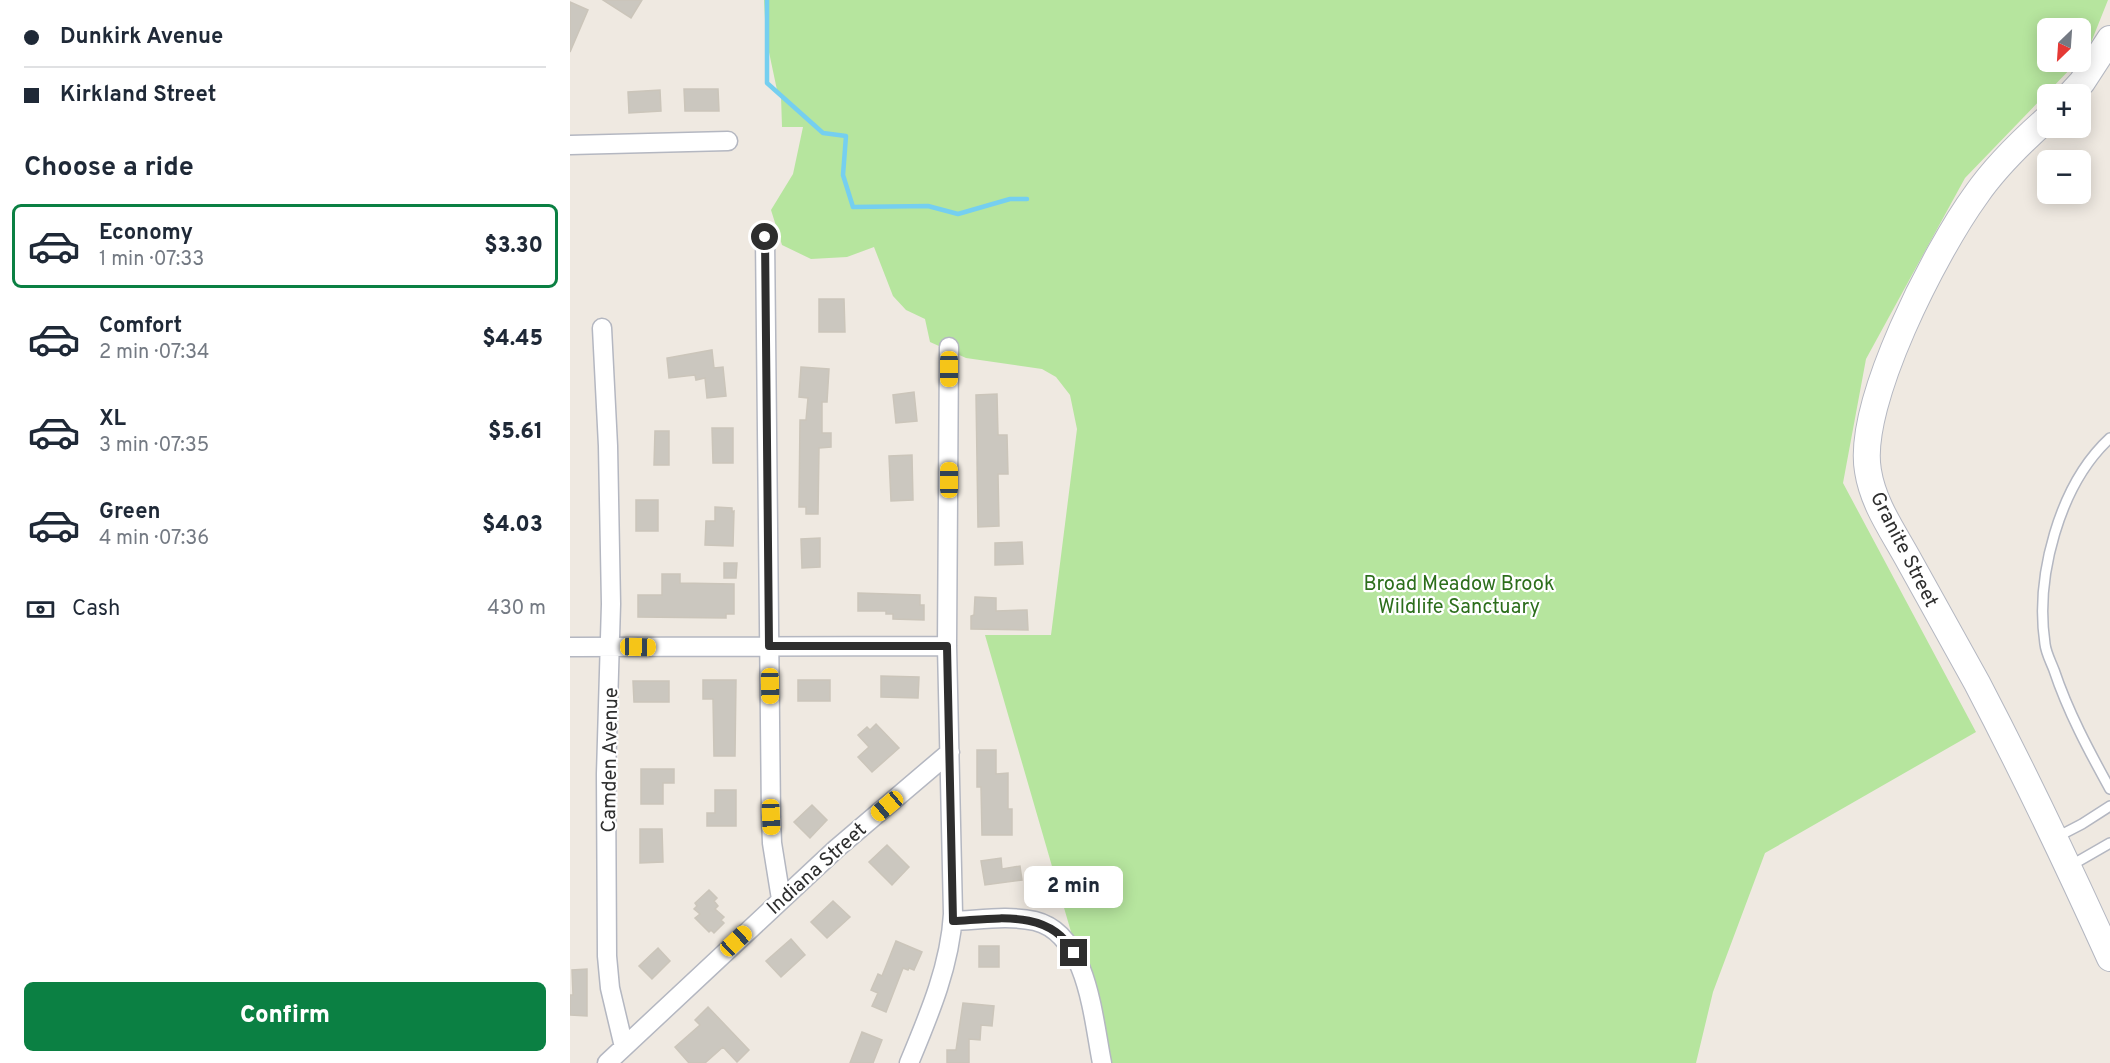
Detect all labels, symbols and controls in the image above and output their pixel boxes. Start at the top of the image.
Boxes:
north arrow [2037,18,2091,72]
map controls [2037,18,2091,204]
text: Dunkirk Avenue [60,24,223,51]
text: Kirkland Street [60,82,216,109]
button: + [2037,84,2091,138]
button: − [2037,150,2091,204]
text: Choose a ride [24,151,194,185]
icon: car [27,219,81,273]
text: Economy [99,220,193,247]
route start [751,223,778,250]
text: $3.30 [484,233,543,260]
text: 1 min · 07:33 [99,247,204,273]
icon: car [27,312,81,366]
text: Comfort [99,313,182,340]
text: $4.45 [482,326,543,353]
text: 2 min · 07:34 [99,340,209,366]
car [940,351,958,387]
icon: car [27,405,81,459]
text: XL [99,406,126,433]
text: $5.61 [488,419,543,446]
text: 3 min · 07:35 [99,433,209,459]
car [940,462,958,498]
street label: Granite Street [1863,488,1943,612]
icon: car [27,498,81,552]
text: Green [99,499,161,526]
text: $4.03 [482,512,543,539]
text: 4 min · 07:36 [99,526,209,552]
park label: Broad Meadow Brook Wildlife Sanctuary [1363,572,1555,621]
icon: cash [24,593,57,626]
text: Cash [72,596,121,623]
text: 430 m [487,596,546,622]
car [620,638,656,656]
car [761,668,779,704]
street label: Camden Avenue [597,687,625,833]
car [867,788,907,824]
car [761,799,781,835]
street label: Indiana Street [762,818,873,921]
callout: 2 min [1024,866,1124,908]
text: 2 min [1047,874,1100,900]
car [717,922,755,960]
route end [1060,939,1087,966]
button: Confirm [24,982,546,1051]

